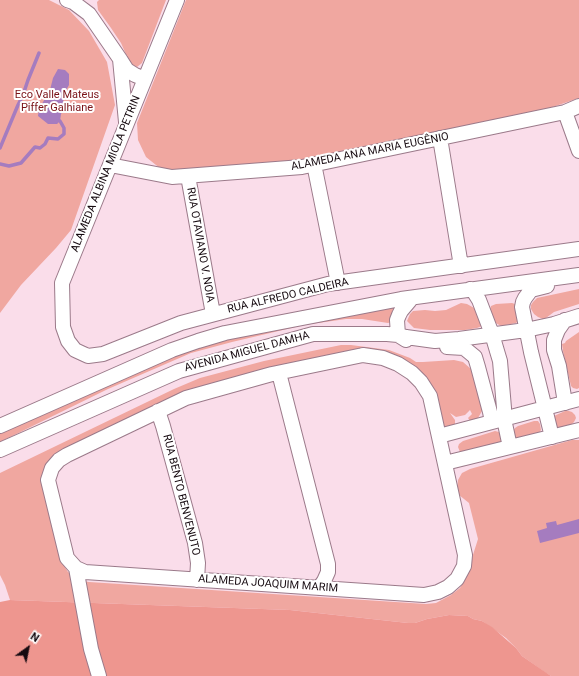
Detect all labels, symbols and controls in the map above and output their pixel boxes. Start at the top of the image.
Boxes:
park label: Eco Valle Mateus Piffer Galhiane [15,88,99,114]
street label: ALAMEDA ALBINA MIOLA PETRIN [68,94,144,254]
street label: ALAMEDA ANA MARIA EUGÊNIO [290,130,450,174]
street label: RUA OTAVIANO V. NOIA [183,186,217,304]
street label: RUA ALFREDO CALDEIRA [226,276,350,316]
street label: AVENIDA MIGUEL DAMHA [183,329,311,375]
street label: RUA BENTO BENVENUTO [160,433,202,557]
street label: ALAMEDA JOAQUIM MARIM [198,573,338,595]
north arrow [8,628,48,668]
text: N [28,630,42,645]

